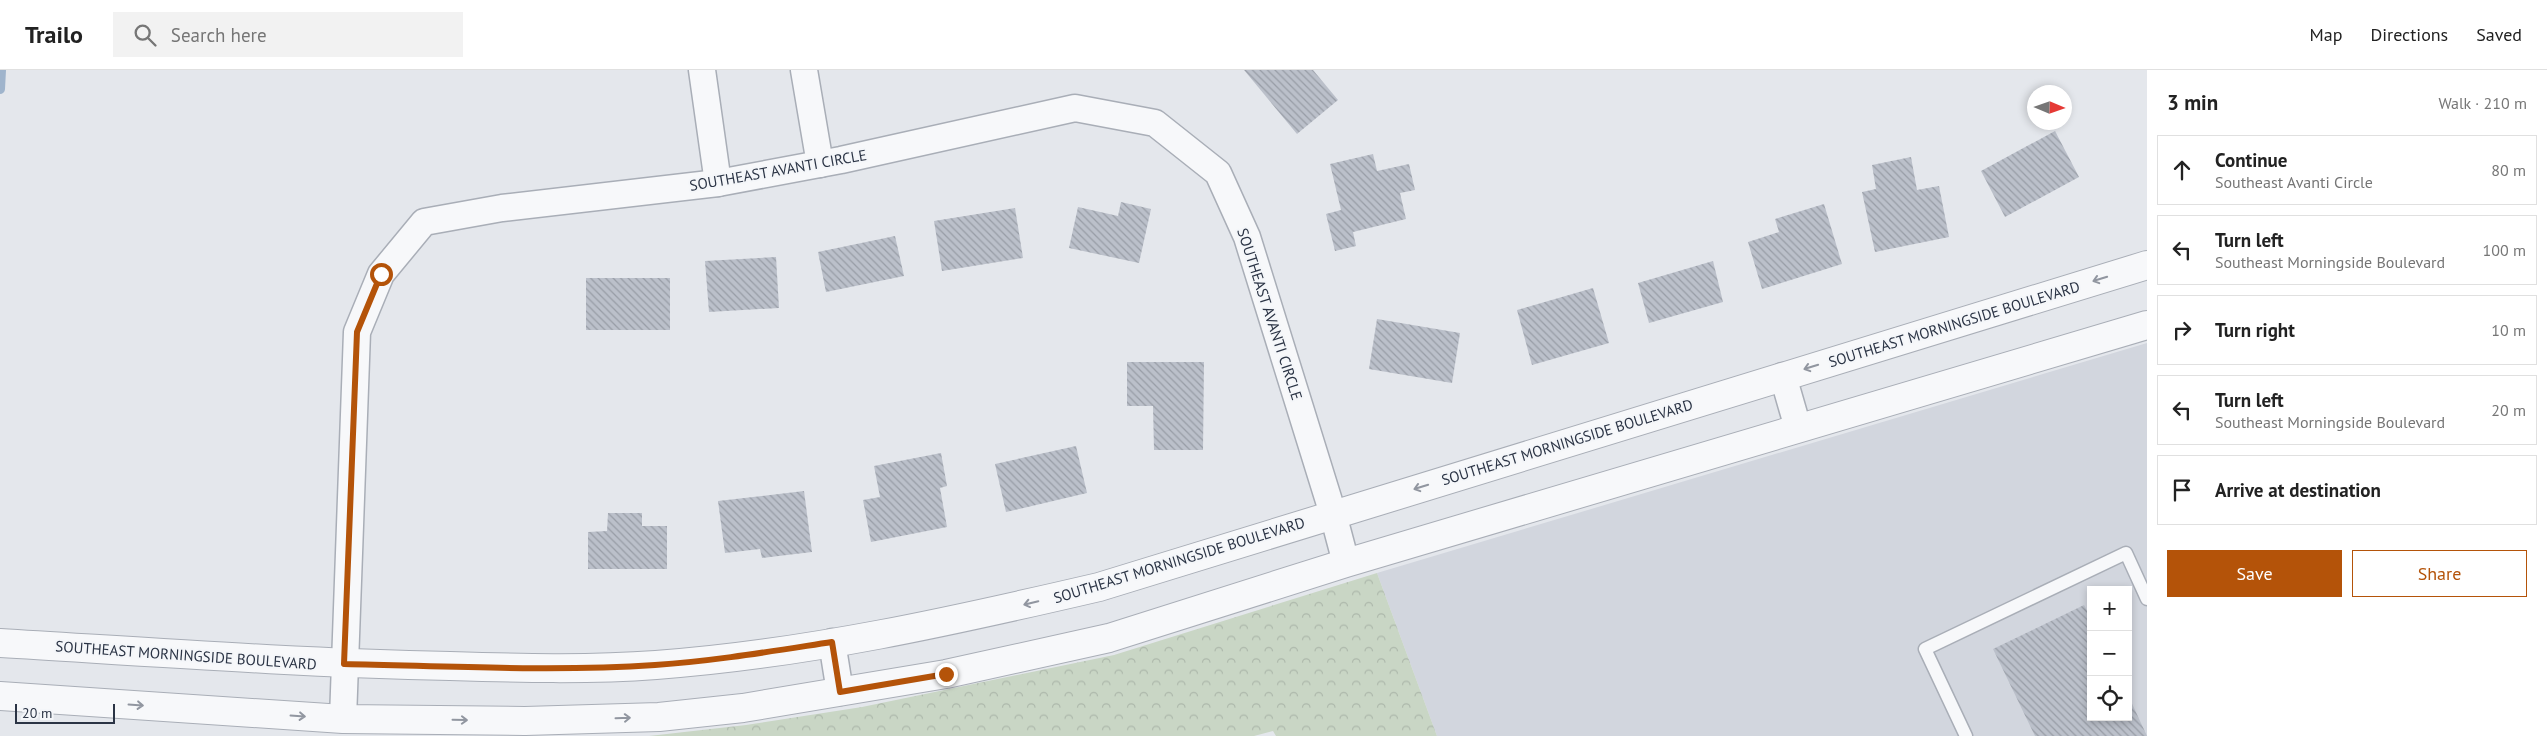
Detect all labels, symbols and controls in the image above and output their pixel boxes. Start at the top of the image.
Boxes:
search box [113,12,463,57]
text: Trailo [25,19,83,50]
icon: search [131,21,159,49]
text: Search here [171,23,267,47]
text: Map [2310,23,2342,46]
text: Directions [2370,23,2448,46]
text: Saved [2476,23,2522,46]
north arrow [2027,85,2072,130]
text: 3 min [2167,89,2218,116]
text: Walk · 210 m [2438,93,2527,113]
street label: SOUTHEAST AVANTI CIRCLE [688,145,868,195]
text: Continue [2215,148,2287,172]
icon: ahead [2168,156,2196,184]
text: 80 m [2491,160,2526,180]
text: Southeast Avanti Circle [2215,172,2373,192]
street label: SOUTHEAST AVANTI CIRCLE [1233,226,1307,402]
text: Turn left [2215,228,2284,252]
icon: left [2168,236,2196,264]
text: 100 m [2483,240,2526,260]
text: Southeast Morningside Boulevard [2215,252,2445,272]
route start [370,263,393,286]
one-way arrow [2093,275,2109,285]
street label: SOUTHEAST MORNINGSIDE BOULEVARD [1826,277,2082,371]
icon: right [2168,316,2196,344]
text: Turn right [2215,318,2295,342]
text: 10 m [2491,320,2526,340]
one-way arrow [1803,363,1819,373]
text: Turn left [2215,388,2284,412]
street label: SOUTHEAST MORNINGSIDE BOULEVARD [1439,395,1695,489]
icon: left [2168,396,2196,424]
text: 20 m [2491,400,2526,420]
text: Southeast Morningside Boulevard [2215,412,2445,432]
icon: arrive [2168,476,2196,504]
text: Arrive at destination [2215,478,2381,502]
one-way arrow [1414,482,1430,492]
street label: SOUTHEAST MORNINGSIDE BOULEVARD [1051,513,1307,607]
button: Save [2167,550,2342,597]
button: Share [2352,550,2527,597]
map controls [2087,586,2132,721]
button: + [2087,586,2132,631]
one-way arrow [1023,599,1039,608]
button: − [2087,631,2132,676]
street label: SOUTHEAST MORNINGSIDE BOULEVARD [55,636,317,674]
route end [935,663,958,686]
button: locate [2087,676,2132,721]
scale bar [15,701,115,724]
one-way arrow [128,701,144,710]
text: 20 m [22,704,52,722]
one-way arrow [290,711,306,721]
one-way arrow [614,713,631,723]
one-way arrow [452,715,468,725]

